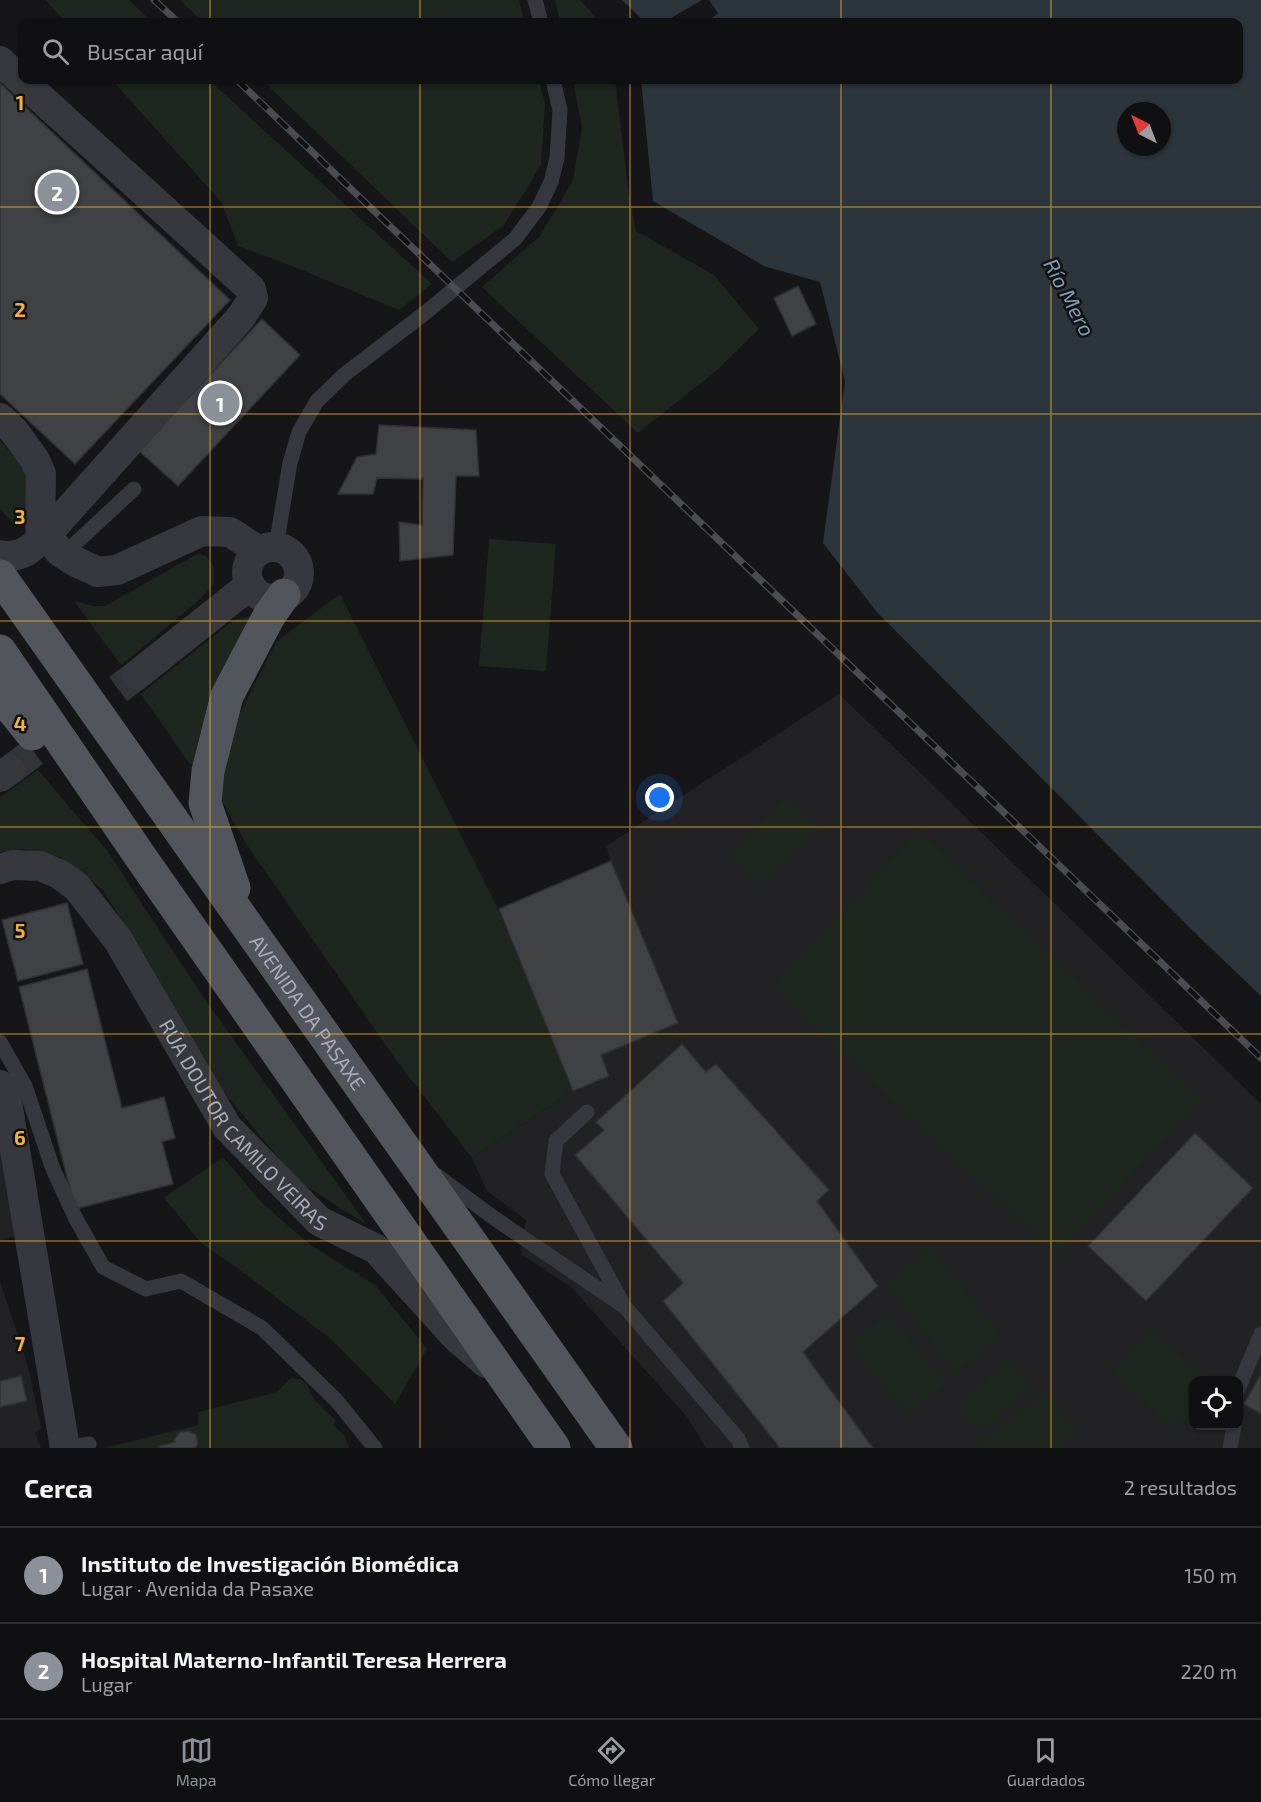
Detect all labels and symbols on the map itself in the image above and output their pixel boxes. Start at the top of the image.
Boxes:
text: 1 [16,90,24,114]
north arrow [1117,102,1171,156]
pin: 2 [38,170,76,214]
water label: Río Mero [1039,254,1101,340]
text: 2 [14,297,26,321]
pin: 1 [200,380,240,426]
text: 3 [14,504,26,528]
text: 4 [14,711,27,735]
your location [645,783,674,812]
text: 5 [14,918,26,942]
street label: AVENIDA DA PASAXE [245,930,371,1094]
street label: RÚA DOUTOR CAMILO VEIRAS [155,1015,331,1235]
text: 6 [14,1125,26,1149]
text: 7 [15,1331,26,1355]

